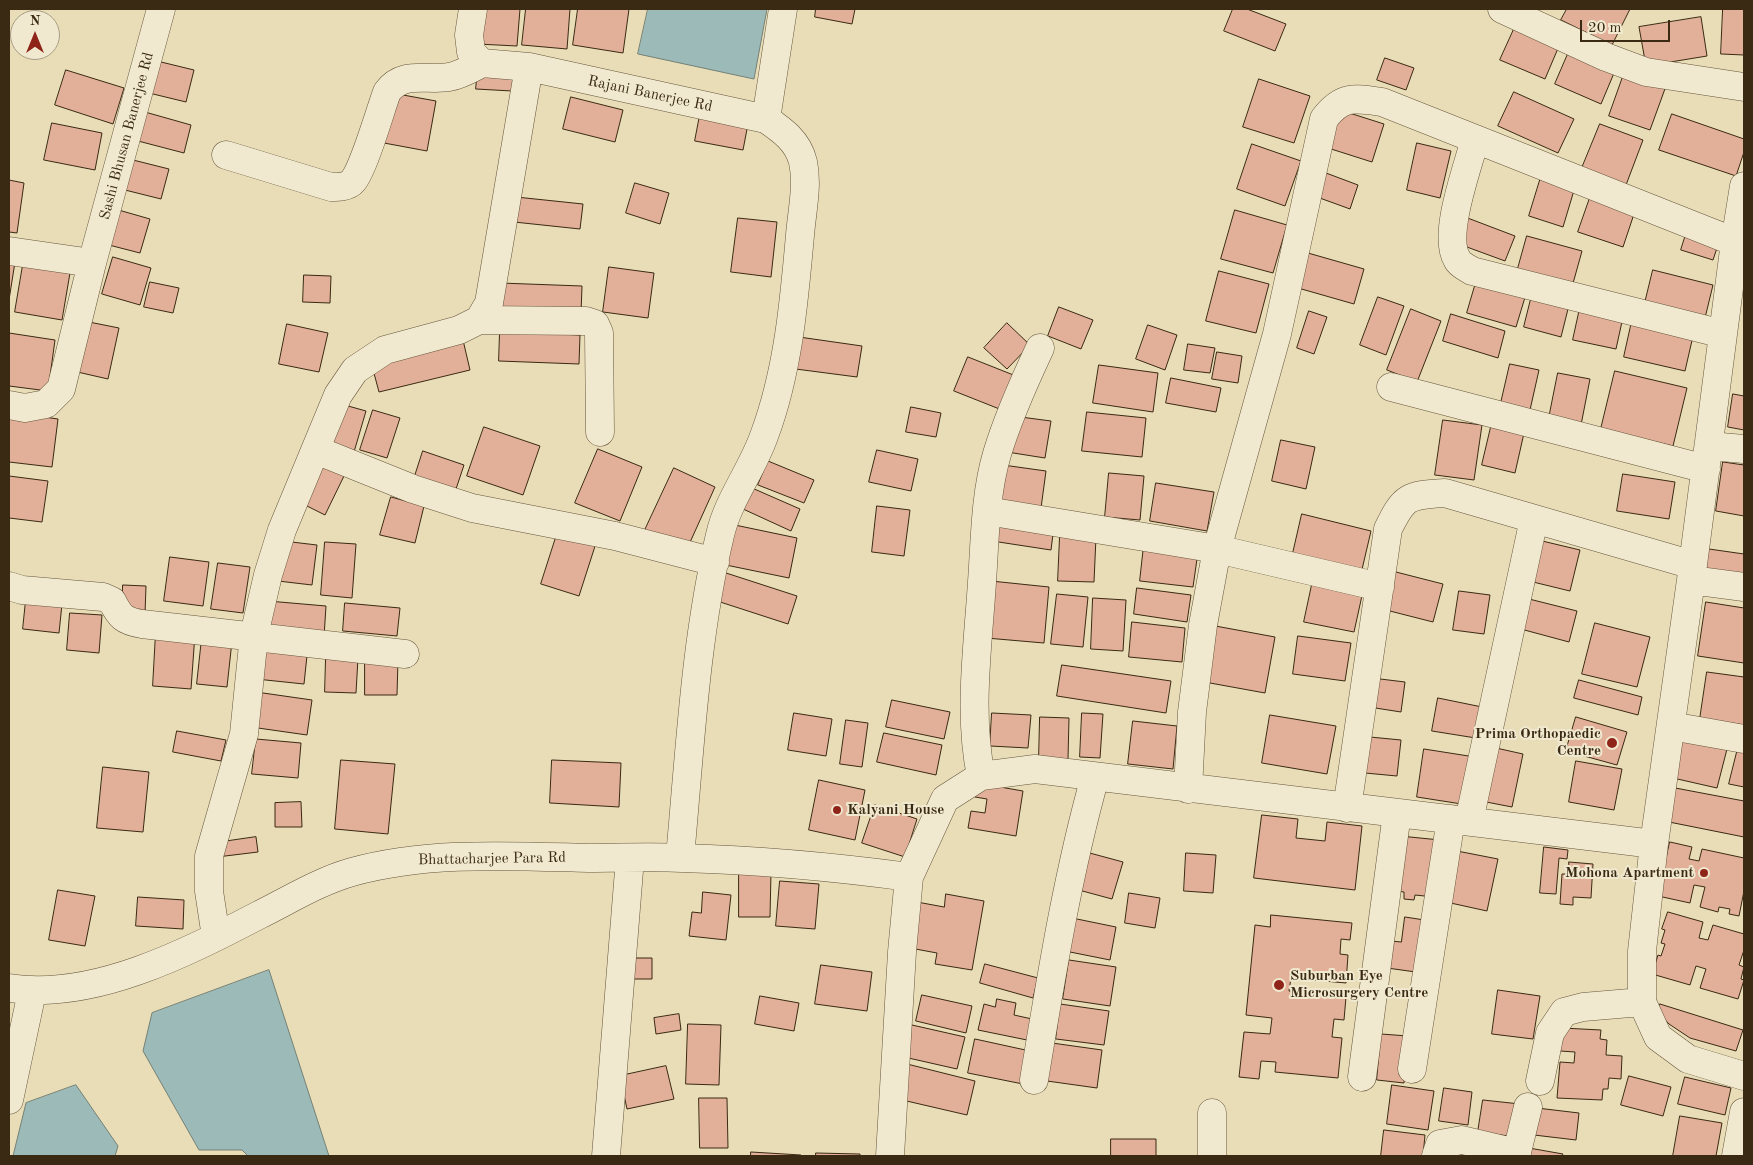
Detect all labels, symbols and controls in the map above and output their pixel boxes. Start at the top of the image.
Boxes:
north arrow [10,10,60,60]
scale bar [1583,10,1673,42]
text: N [30,14,40,28]
text: 20 m [1588,21,1622,36]
street label: Sashi Bhusan Banerjee Rd [96,50,158,222]
street label: Rajani Banerjee Rd [586,72,714,116]
place label: Prima Orthopaedic Centre [1475,725,1601,760]
marker: Prima Orthopaedic Centre [1605,736,1619,750]
place label: Kalyani House [847,801,944,819]
marker: Kalyani House [831,804,843,816]
street label: Bhattacharjee Para Rd [418,849,566,869]
place label: Mohona Apartment [1565,864,1694,882]
marker: Mohona Apartment [1698,867,1710,879]
place label: Suburban Eye Microsurgery Centre [1290,967,1428,1002]
marker: Suburban Eye Microsurgery Centre [1272,978,1286,992]

